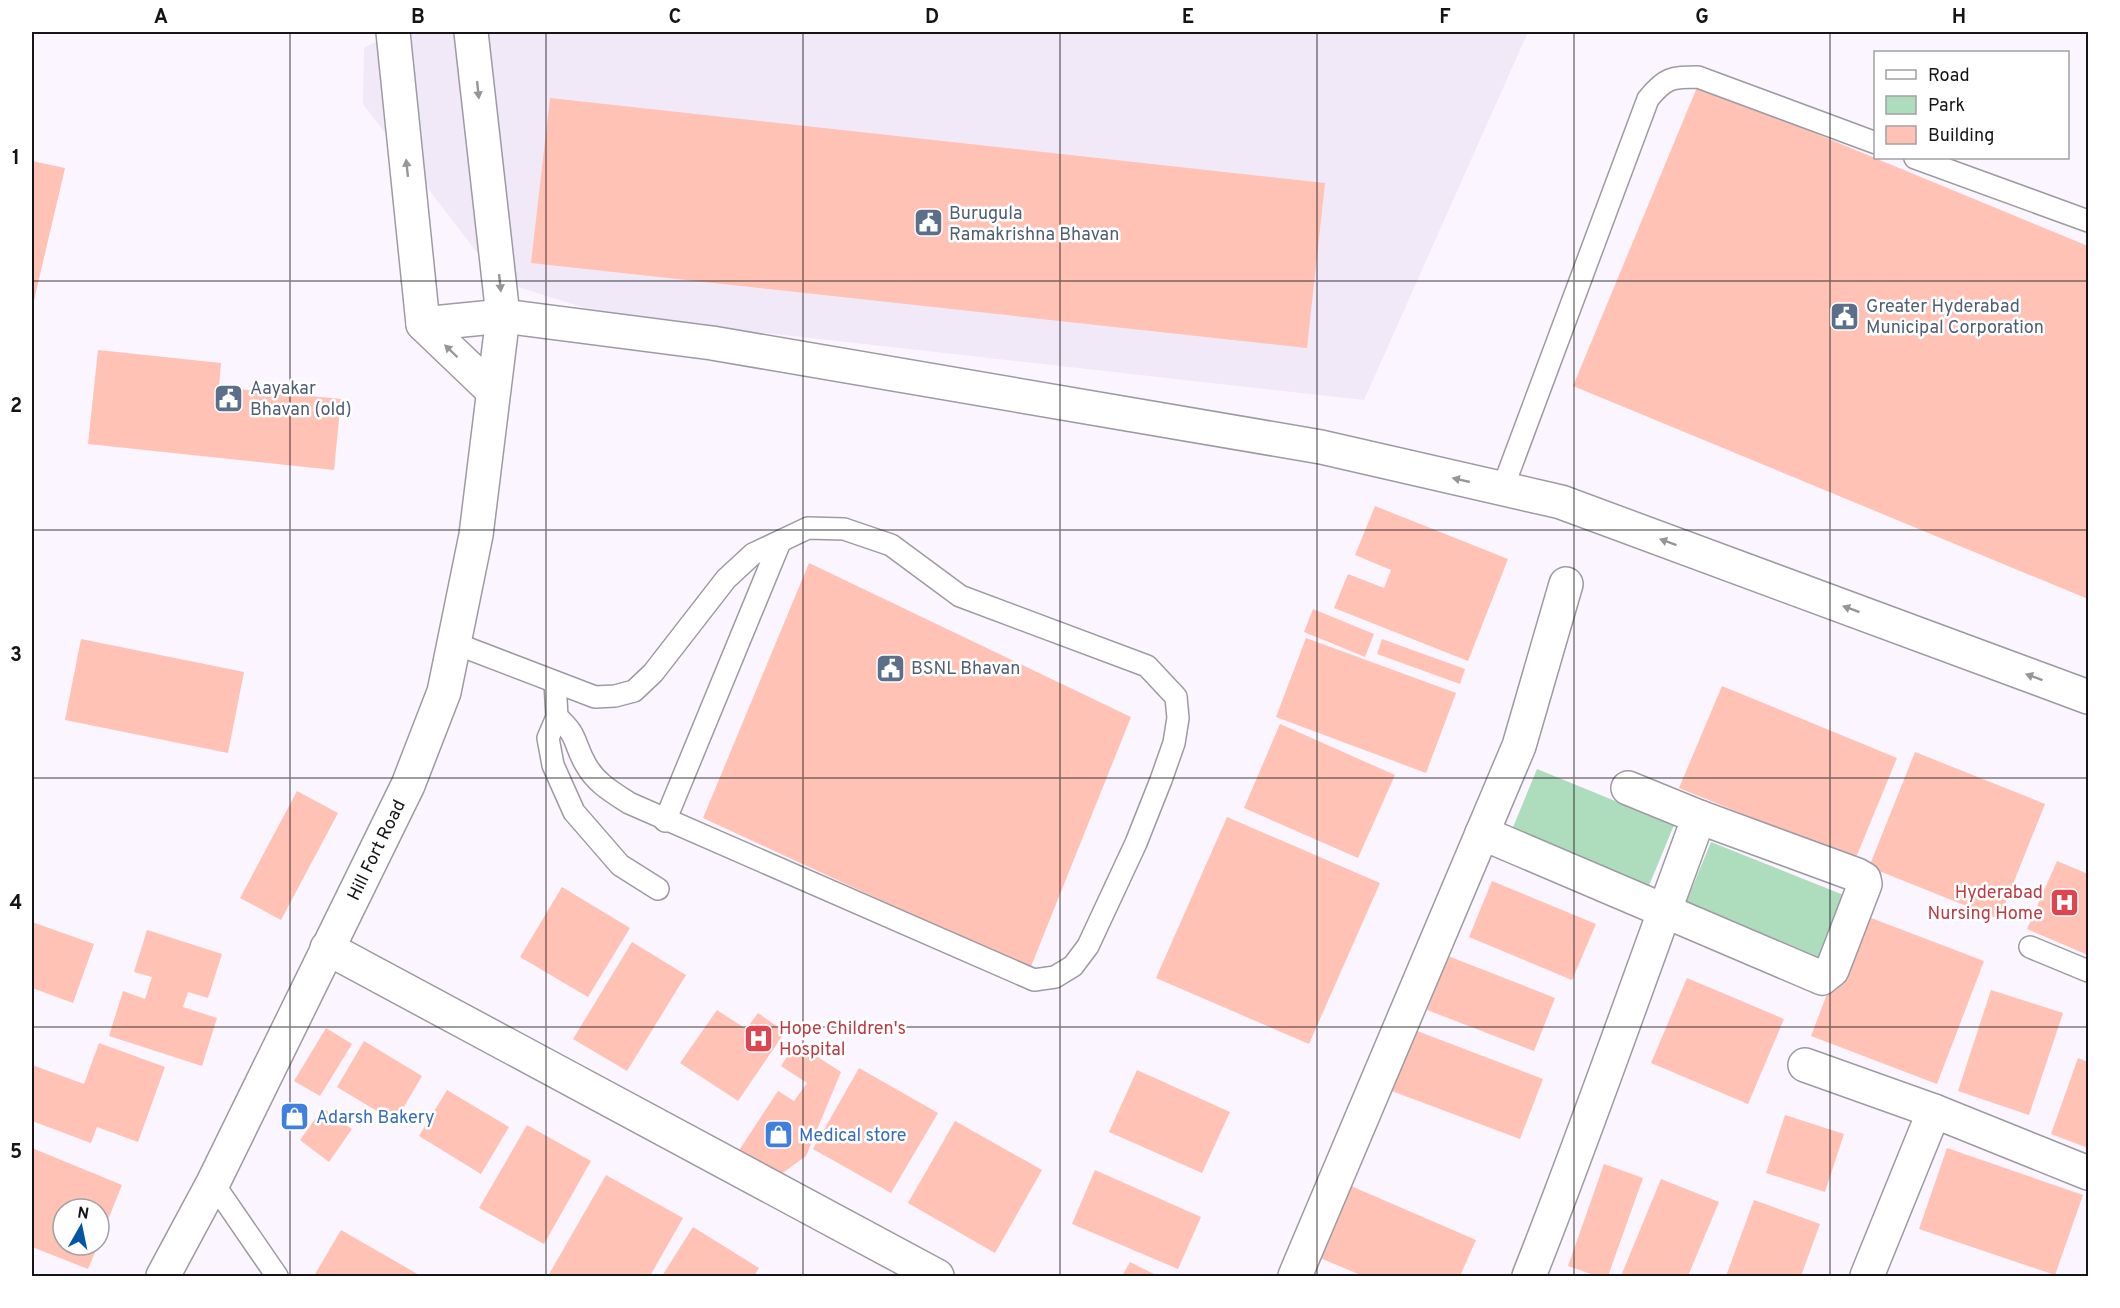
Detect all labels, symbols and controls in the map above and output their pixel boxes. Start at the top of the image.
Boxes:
text: A [154,5,168,31]
text: B [411,5,425,31]
text: C [669,5,681,31]
text: D [925,5,939,31]
text: E [1182,5,1194,31]
text: F [1439,5,1451,31]
text: G [1695,5,1709,31]
text: H [1952,5,1966,31]
legend [1874,51,2069,159]
text: Road [1928,65,1970,88]
one-way arrow [473,80,483,99]
text: Park [1928,95,1965,118]
text: Building [1928,125,1994,148]
text: 1 [12,146,20,172]
one-way arrow [402,159,412,178]
place label: Burugula Ramakrishna Bhavan [949,203,1119,247]
public building icon: Burugula Ramakrishna Bhavan [912,207,944,239]
one-way arrow [495,274,504,293]
place label: Greater Hyderabad Municipal Corporation [1866,296,2044,340]
public building icon: Greater Hyderabad Municipal Corporation [1829,300,1861,332]
one-way arrow [444,344,459,358]
place label: Aayakar Bhavan (old) [250,378,352,422]
public building icon: Aayakar Bhavan (old) [213,382,245,414]
text: 2 [10,394,22,420]
one-way arrow [1452,475,1471,484]
one-way arrow [1659,536,1677,546]
one-way arrow [1842,604,1860,614]
text: 3 [10,643,22,669]
public building icon: BSNL Bhavan [874,652,906,684]
place label: BSNL Bhavan [911,658,1020,681]
one-way arrow [2024,672,2042,682]
street label: Hill Fort Road [343,796,412,905]
place label: Hyderabad Nursing Home [1928,882,2043,926]
hospital icon: Hyderabad Nursing Home [2048,886,2080,918]
text: 4 [10,891,22,917]
place label: Hope Children's Hospital [779,1018,906,1062]
hospital icon: Hope Children's Hospital [742,1022,774,1054]
shop icon: Adarsh Bakery [279,1101,311,1133]
place label: Adarsh Bakery [316,1107,435,1130]
shop icon: Medical store [762,1119,794,1151]
place label: Medical store [799,1125,907,1148]
text: 5 [10,1140,22,1166]
north arrow [51,1197,111,1257]
text: N [76,1203,90,1225]

